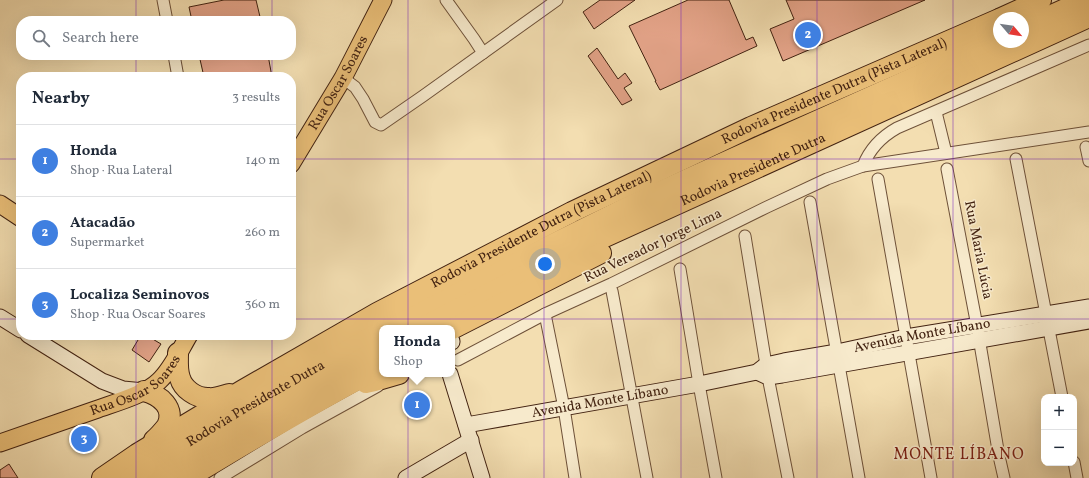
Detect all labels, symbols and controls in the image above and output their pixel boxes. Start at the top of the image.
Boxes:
north arrow [993,12,1029,48]
search box [16,16,296,60]
pin: 2 [795,20,821,50]
icon: search [30,27,52,49]
text: Search here [62,28,139,49]
street label: Rua Oscar Soares [304,32,373,134]
street label: Rodovia Presidente Dutra (Pista Lateral) [718,33,950,149]
text: Nearby [32,87,90,110]
text: 3 results [232,89,280,107]
street label: Rodovia Presidente Dutra [678,128,829,211]
text: Honda [70,141,117,162]
text: 1 [42,152,48,170]
text: 140 m [246,152,280,170]
text: Shop · Rua Lateral [70,162,172,180]
street label: Rodovia Presidente Dutra (Pista Lateral) [428,166,654,293]
street label: Rua Maria Lúcia [959,199,997,301]
street label: Rua Vereador Jorge Lima [581,204,725,288]
text: Atacadão [70,213,135,234]
text: 2 [42,224,48,242]
text: 260 m [245,224,280,242]
text: Supermarket [70,234,145,252]
your location [535,254,555,274]
text: Localiza Seminovos [70,285,210,306]
text: 3 [42,296,48,314]
text: 360 m [245,296,280,314]
text: Shop · Rua Oscar Soares [70,306,205,324]
street label: Avenida Monte Líbano [852,314,992,358]
popup [379,325,455,377]
text: Honda [393,332,441,353]
street label: Rua Oscar Soares [87,352,185,421]
text: Shop [393,353,423,371]
street label: Rodovia Presidente Dutra [183,356,328,451]
street label: Avenida Monte Líbano [530,380,670,423]
pin: 1 [404,390,430,420]
map controls [1041,394,1077,466]
button: + [1041,394,1077,430]
pin: 3 [71,424,97,454]
button: − [1041,430,1077,466]
district label: MONTE LÍBANO [893,444,1025,466]

